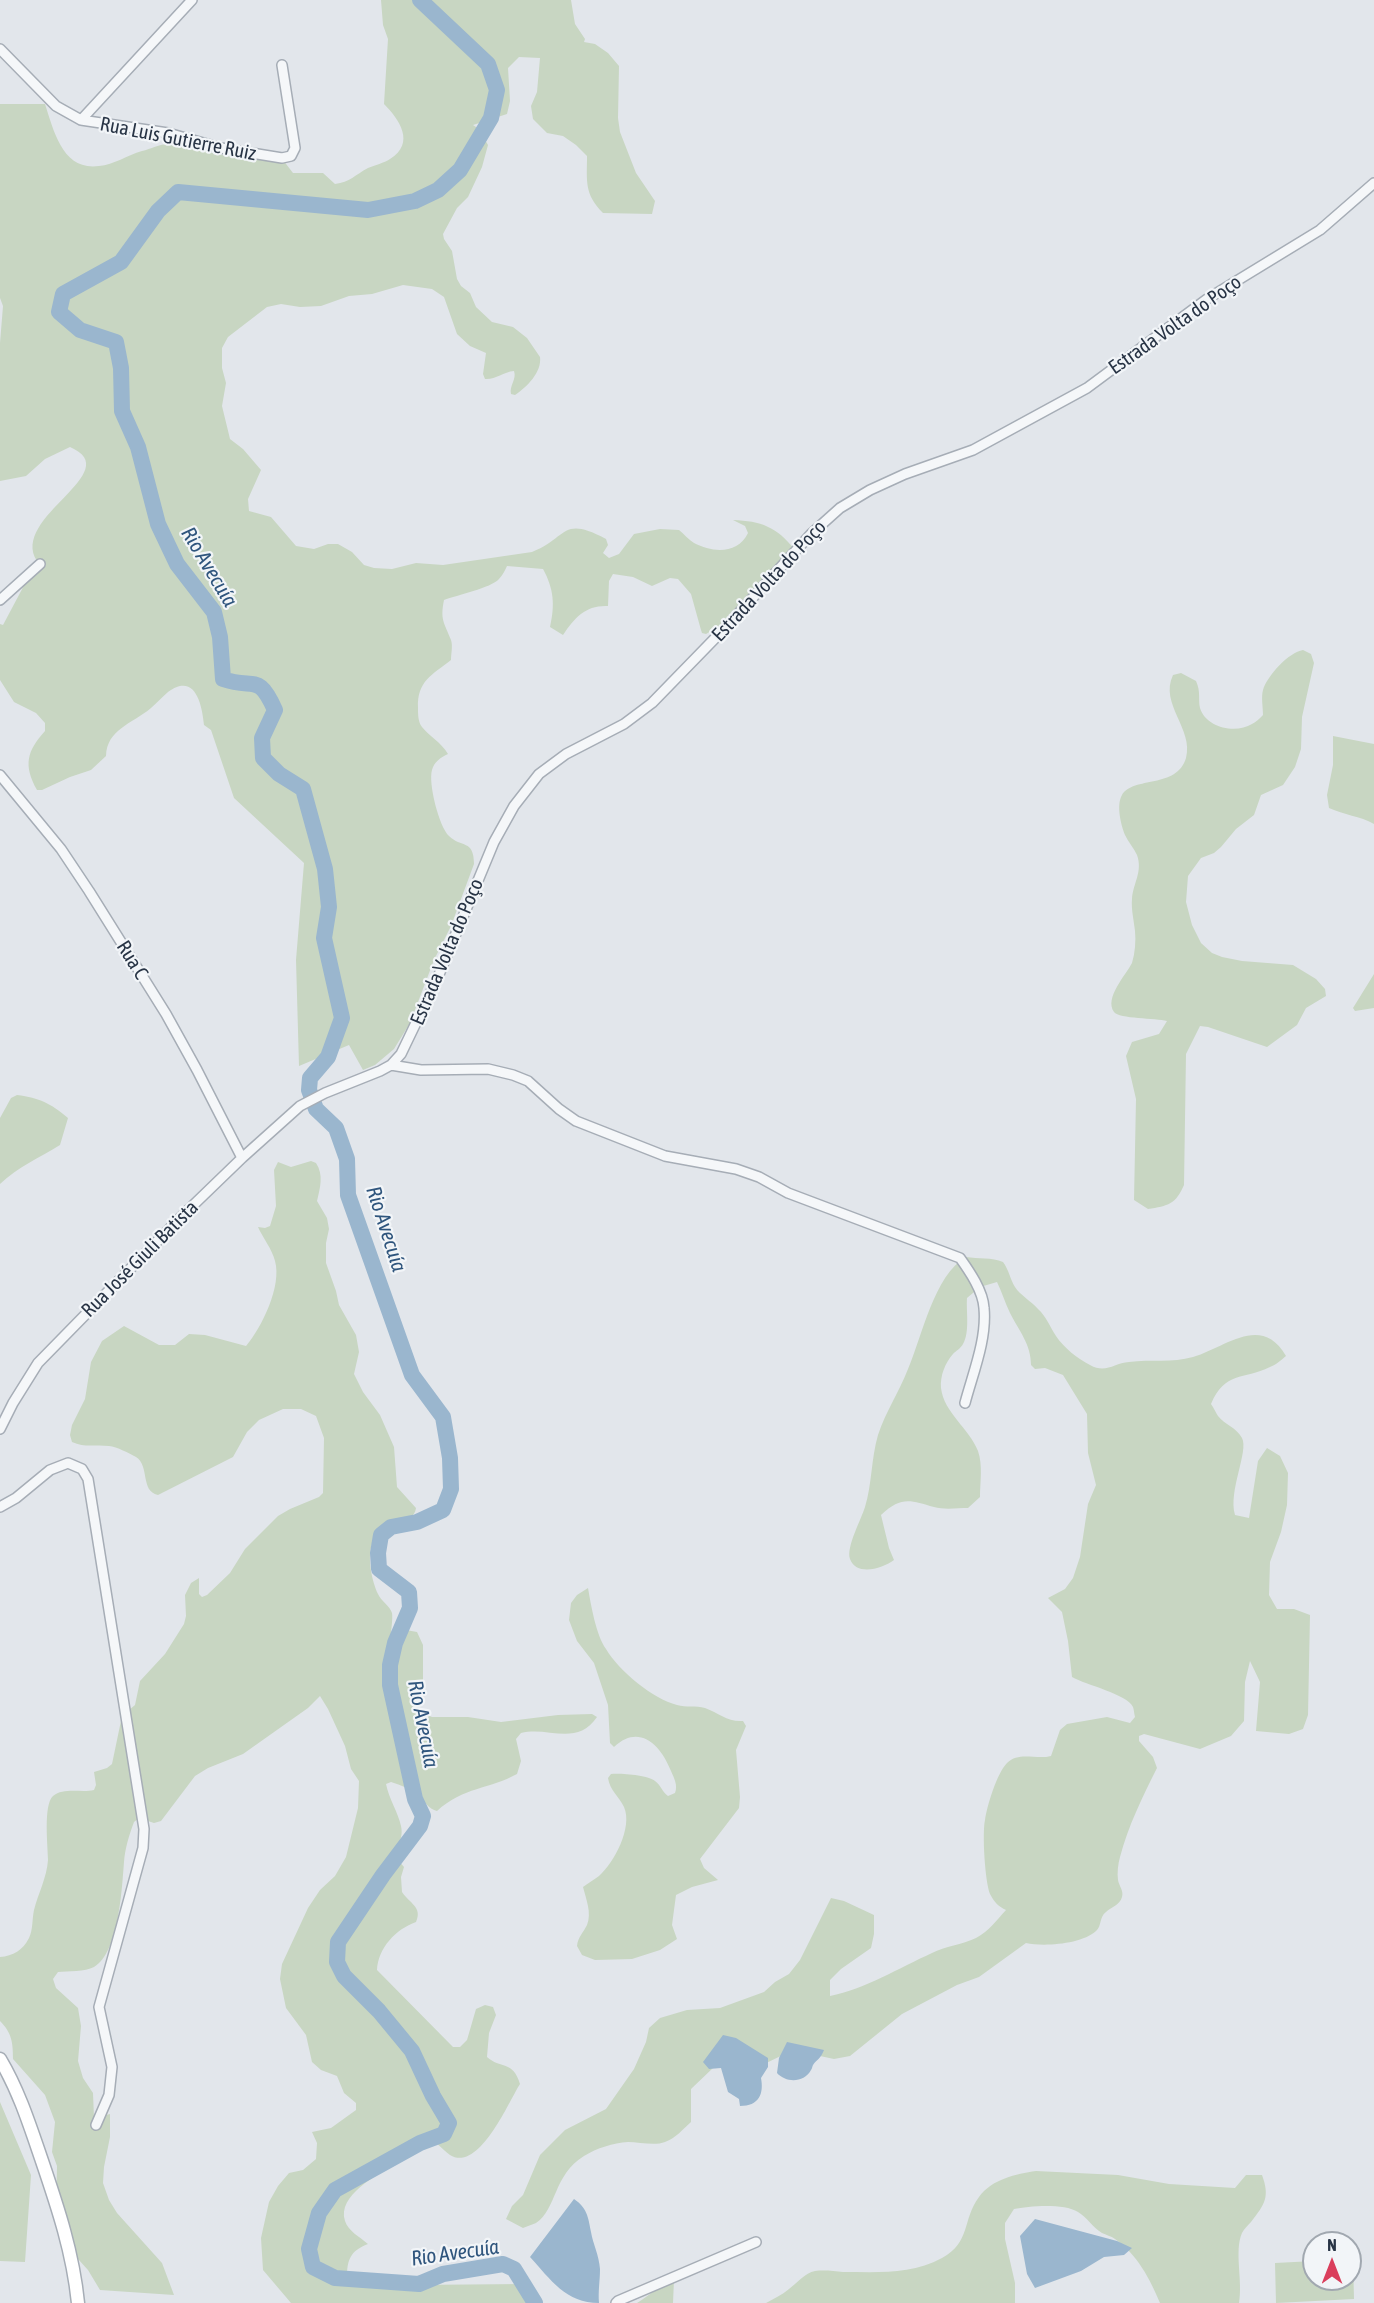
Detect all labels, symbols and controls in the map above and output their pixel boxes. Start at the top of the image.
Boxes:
street label: Rua Luis Gutierre Ruiz [98,112,258,166]
street label: Estrada Volta do Poço [1104,270,1246,380]
street label: Estrada Volta do Poço [707,515,831,647]
water label: Rio Avecuía [175,523,243,611]
street label: Estrada Volta do Poço [405,875,489,1029]
street label: Rua C [111,936,153,984]
water label: Rio Avecuía [360,1183,412,1275]
street label: Rua José Giuli Batista [77,1196,203,1322]
water label: Rio Avecuía [402,1678,444,1770]
north arrow [1302,2231,1362,2291]
water label: Rio Avecuía [409,2234,501,2272]
text: N [1327,2236,1337,2254]

